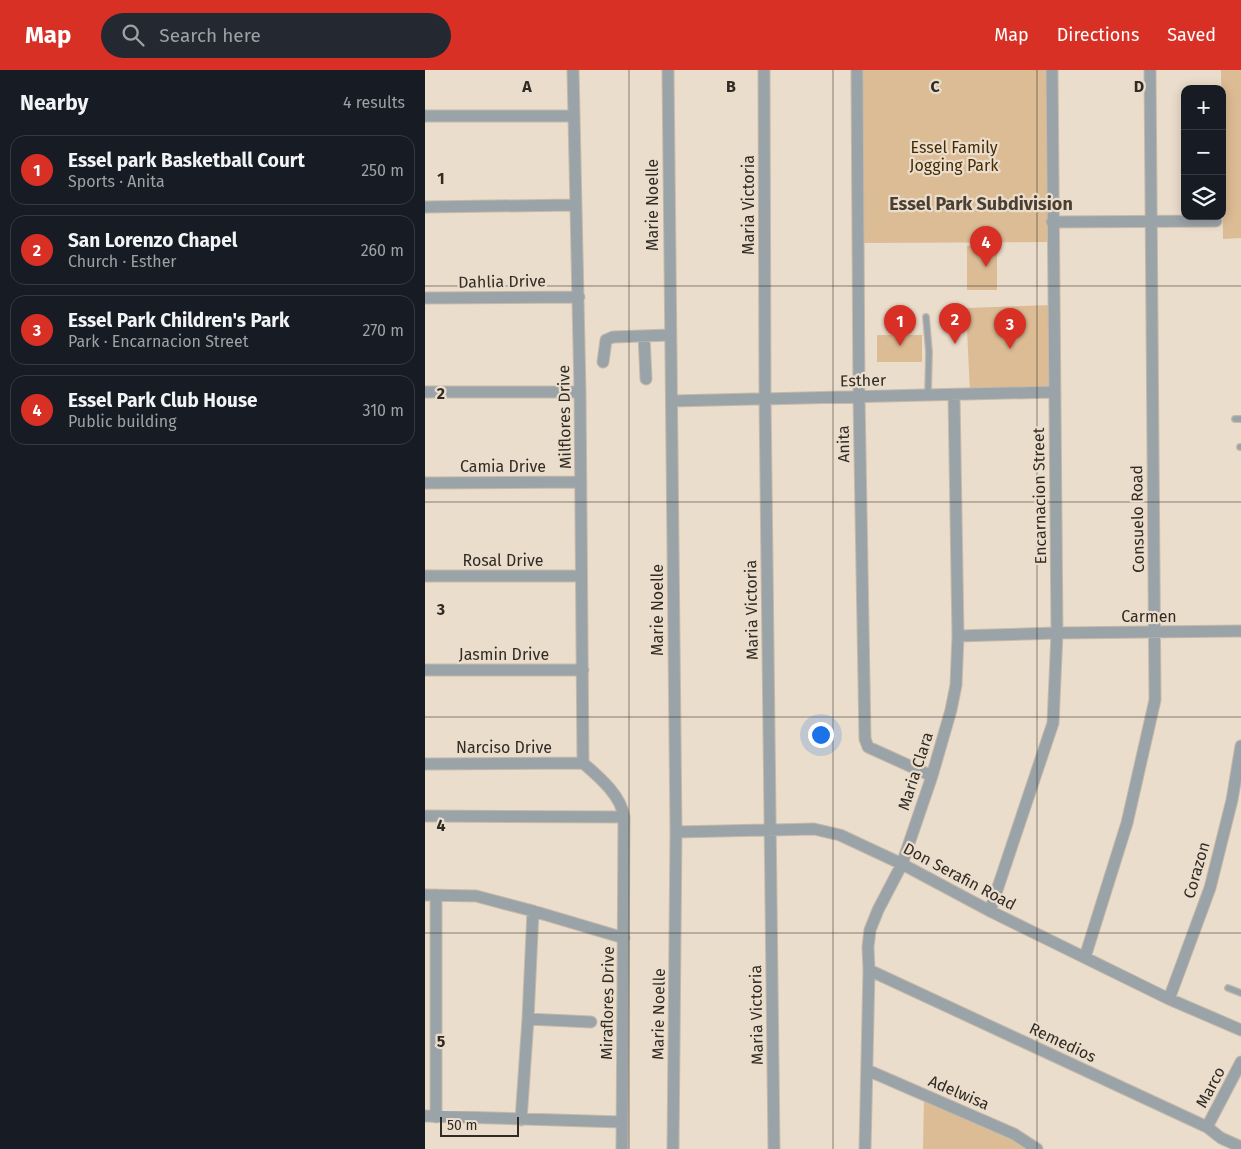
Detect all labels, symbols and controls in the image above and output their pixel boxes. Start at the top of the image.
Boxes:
search box [101,13,451,58]
text: Map [25,21,71,49]
icon: search [119,21,147,49]
text: Search here [159,24,261,47]
text: Map [994,24,1029,46]
text: Directions [1057,24,1139,46]
text: Saved [1167,24,1216,46]
text: A [521,77,532,96]
text: B [726,77,736,96]
text: C [930,77,940,96]
text: D [1134,77,1144,96]
map controls [1181,85,1226,220]
button: + [1181,85,1226,130]
text: Nearby [20,90,88,116]
text: 4 results [343,93,405,112]
button: − [1181,130,1226,175]
park label: Essel Family Jogging Park [910,138,999,175]
text: Essel park Basketball Court [68,149,305,172]
street label: Maria Victoria [739,155,758,255]
street label: Marie Noelle [643,159,662,251]
text: 1 [33,161,41,180]
text: 250 m [361,161,404,180]
text: 1 [437,169,445,188]
text: Sports · Anita [68,172,165,191]
button: layers [1181,175,1226,220]
district label: Essel Park Subdivision [889,193,1073,215]
pin: 4 [970,226,1002,267]
text: San Lorenzo Chapel [68,229,237,252]
text: 2 [33,241,41,260]
text: 260 m [361,241,404,260]
text: Church · Esther [68,252,177,271]
street label: Dahlia Drive [458,271,546,292]
pin: 2 [939,303,971,344]
pin: 1 [884,305,916,346]
pin: 3 [994,308,1026,349]
text: Essel Park Children's Park [68,309,289,332]
text: 3 [33,321,41,340]
text: 270 m [362,321,404,340]
text: Park · Encarnacion Street [68,332,249,351]
street label: Milflores Drive [554,365,575,469]
street label: Esther [840,371,887,390]
text: 2 [437,384,445,403]
text: Essel Park Club House [68,389,258,412]
text: 4 [32,401,42,420]
text: 310 m [363,401,404,420]
text: Public building [68,412,176,431]
street label: Anita [834,425,853,463]
street label: Encarnacion Street [1029,427,1050,565]
street label: Camia Drive [460,457,546,476]
street label: Consuelo Road [1127,465,1148,573]
street label: Rosal Drive [462,551,544,570]
street label: Maria Victoria [741,560,762,660]
street label: Marie Noelle [648,564,667,656]
text: 3 [436,600,445,619]
street label: Carmen [1121,607,1177,626]
street label: Jasmin Drive [459,645,549,664]
your location [808,722,834,748]
street label: Maria Clara [894,730,937,813]
street label: Narciso Drive [456,738,552,757]
text: 4 [436,816,446,835]
street label: Don Serafin Road [900,839,1019,914]
street label: Corazon [1179,840,1214,901]
street label: Miraflores Drive [597,946,618,1060]
street label: Maria Victoria [746,965,767,1065]
street label: Marie Noelle [648,968,669,1060]
street label: Remedios [1026,1019,1099,1066]
text: 5 [437,1032,446,1051]
street label: Marco [1192,1064,1229,1111]
street label: Adelwisa [926,1071,992,1114]
scale bar [440,1114,519,1137]
text: 50 m [447,1117,478,1134]

